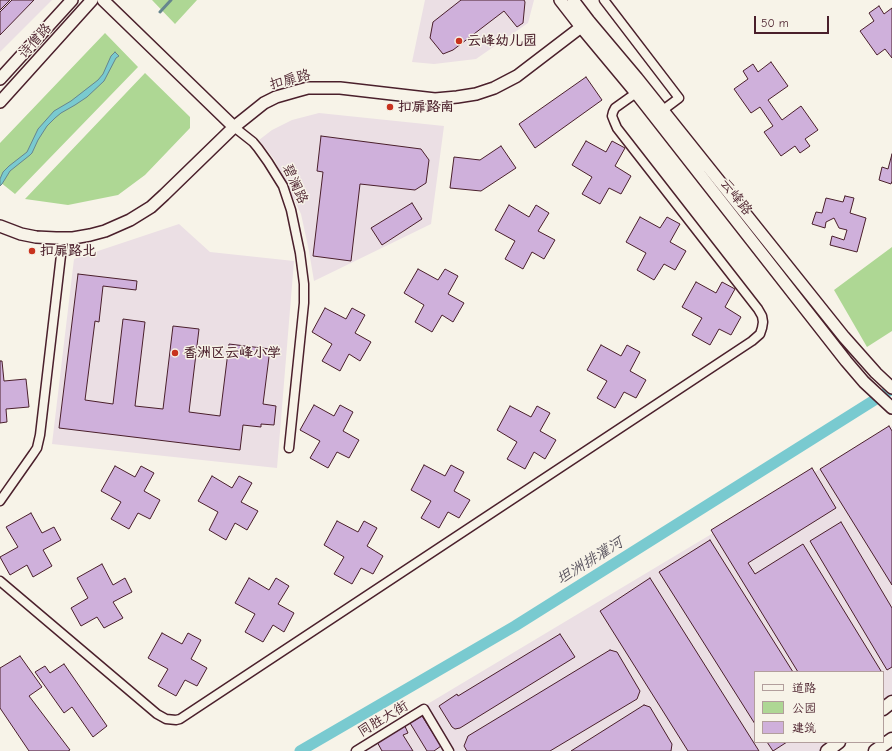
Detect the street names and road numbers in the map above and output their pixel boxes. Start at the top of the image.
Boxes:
street label: 诗僧路 [15,20,55,62]
street label: 扣扉路 [268,66,312,94]
street label: 碧澜路 [279,161,311,207]
street label: 云峰路 [716,175,756,219]
street label: 同胜大街 [355,697,411,741]

